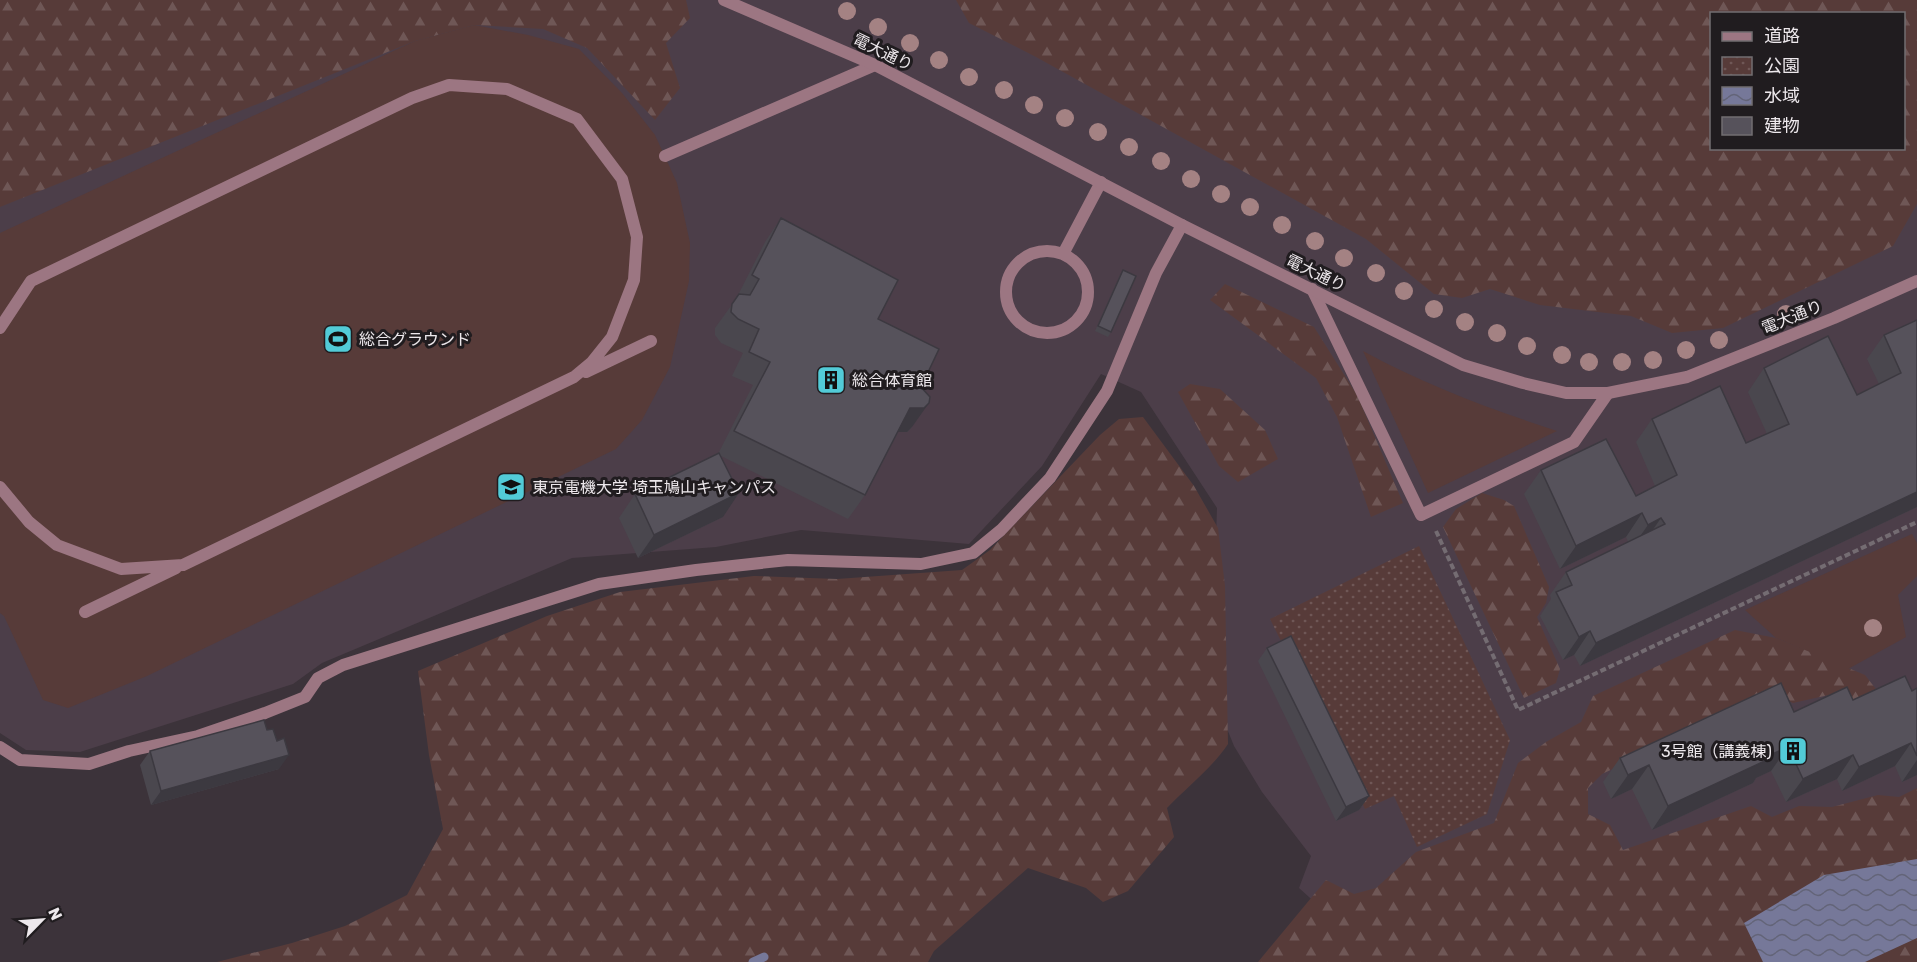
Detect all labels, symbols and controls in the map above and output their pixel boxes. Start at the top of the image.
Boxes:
legend [1710,12,1905,150]
text: 道路 [1764,25,1800,47]
street label: 電大通り [850,29,916,75]
text: 公園 [1764,55,1800,77]
text: 水域 [1764,85,1800,107]
text: 建物 [1764,115,1800,137]
street label: 電大通り [1283,250,1349,296]
street label: 電大通り [1759,296,1825,338]
sports icon: 総合グラウンド [322,323,354,355]
place label: 総合グラウンド [359,330,471,349]
building icon: 総合体育館 [815,364,847,396]
place label: 総合体育館 [852,371,932,390]
school or university icon: 東京電機大学 埼玉鳩山キャンパス [495,471,527,503]
place label: 東京電機大学 埼玉鳩山キャンパス [532,478,776,497]
building icon: 3号館（講義棟) [1777,735,1809,767]
place label: 3号館（講義棟) [1661,742,1772,761]
north arrow [12,890,72,950]
text: N [44,905,66,923]

